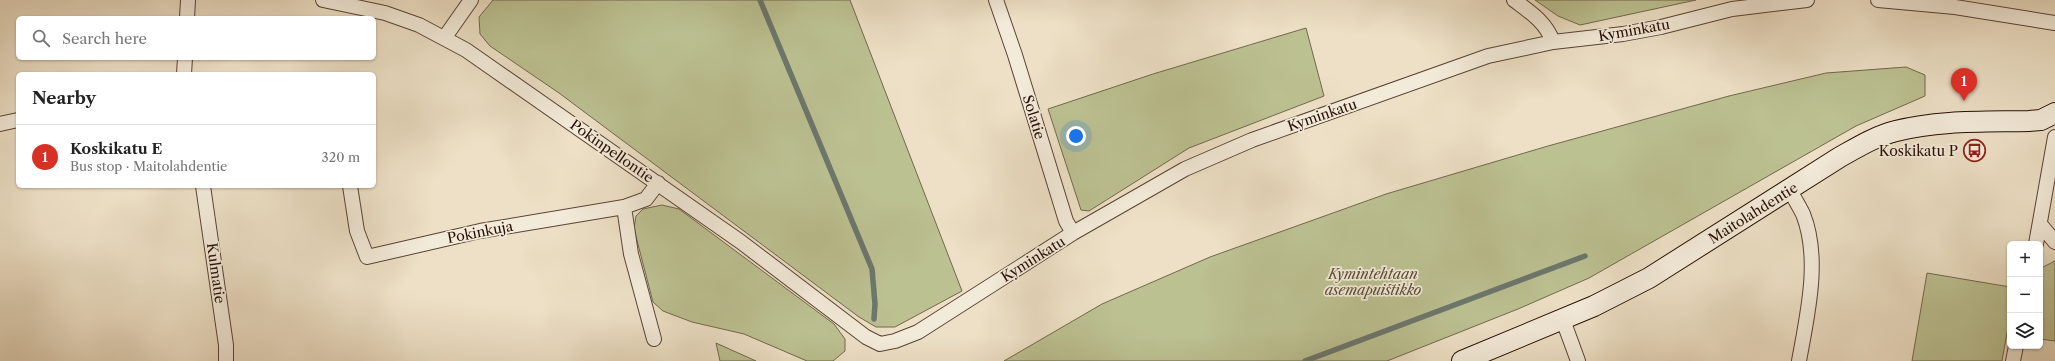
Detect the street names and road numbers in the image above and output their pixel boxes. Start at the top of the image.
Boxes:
street label: Kyminkatu [1597,15,1671,45]
street label: Solatie [1019,93,1049,142]
street label: Kyminkatu [1285,95,1359,135]
street label: Pokinpellontie [567,116,657,187]
street label: Maitolahdentie [1705,178,1801,248]
street label: Pokinkuja [446,217,515,247]
street label: Kyminkatu [998,232,1069,286]
street label: Kulmatie [203,241,229,305]

